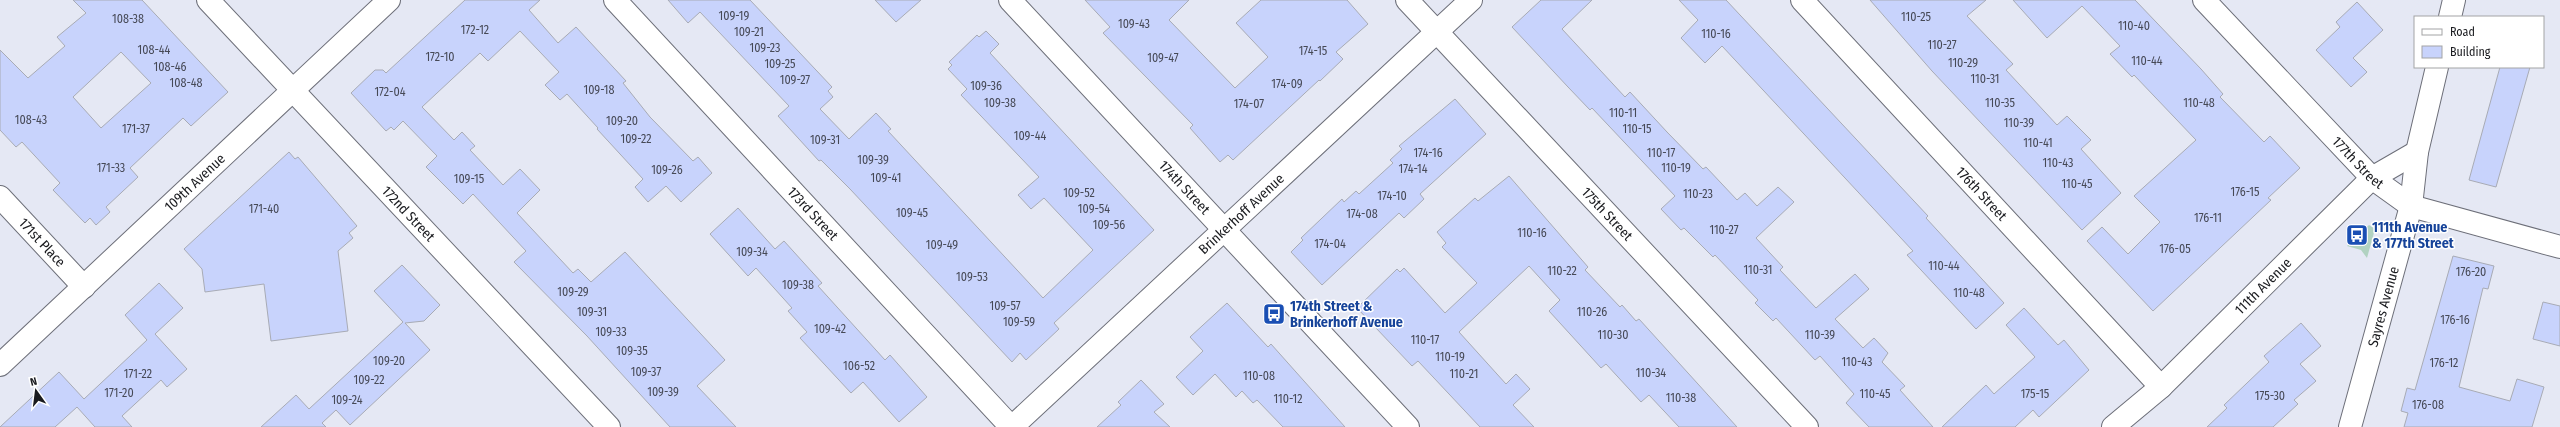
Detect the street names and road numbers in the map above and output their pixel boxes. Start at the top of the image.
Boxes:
street label: 177th Street [2328,133,2387,193]
street label: 109th Avenue [161,150,229,215]
street label: 174th Street [1155,157,1214,218]
street label: 176th Street [1952,163,2011,225]
street label: Brinkerhoff Avenue [1195,170,1288,258]
street label: 172nd Street [378,183,439,246]
street label: 173rd Street [783,183,842,244]
street label: 175th Street [1578,184,1636,245]
street label: 171st Place [15,215,69,271]
street label: 111th Avenue [2231,254,2295,318]
street label: Sayres Avenue [2365,264,2403,349]

